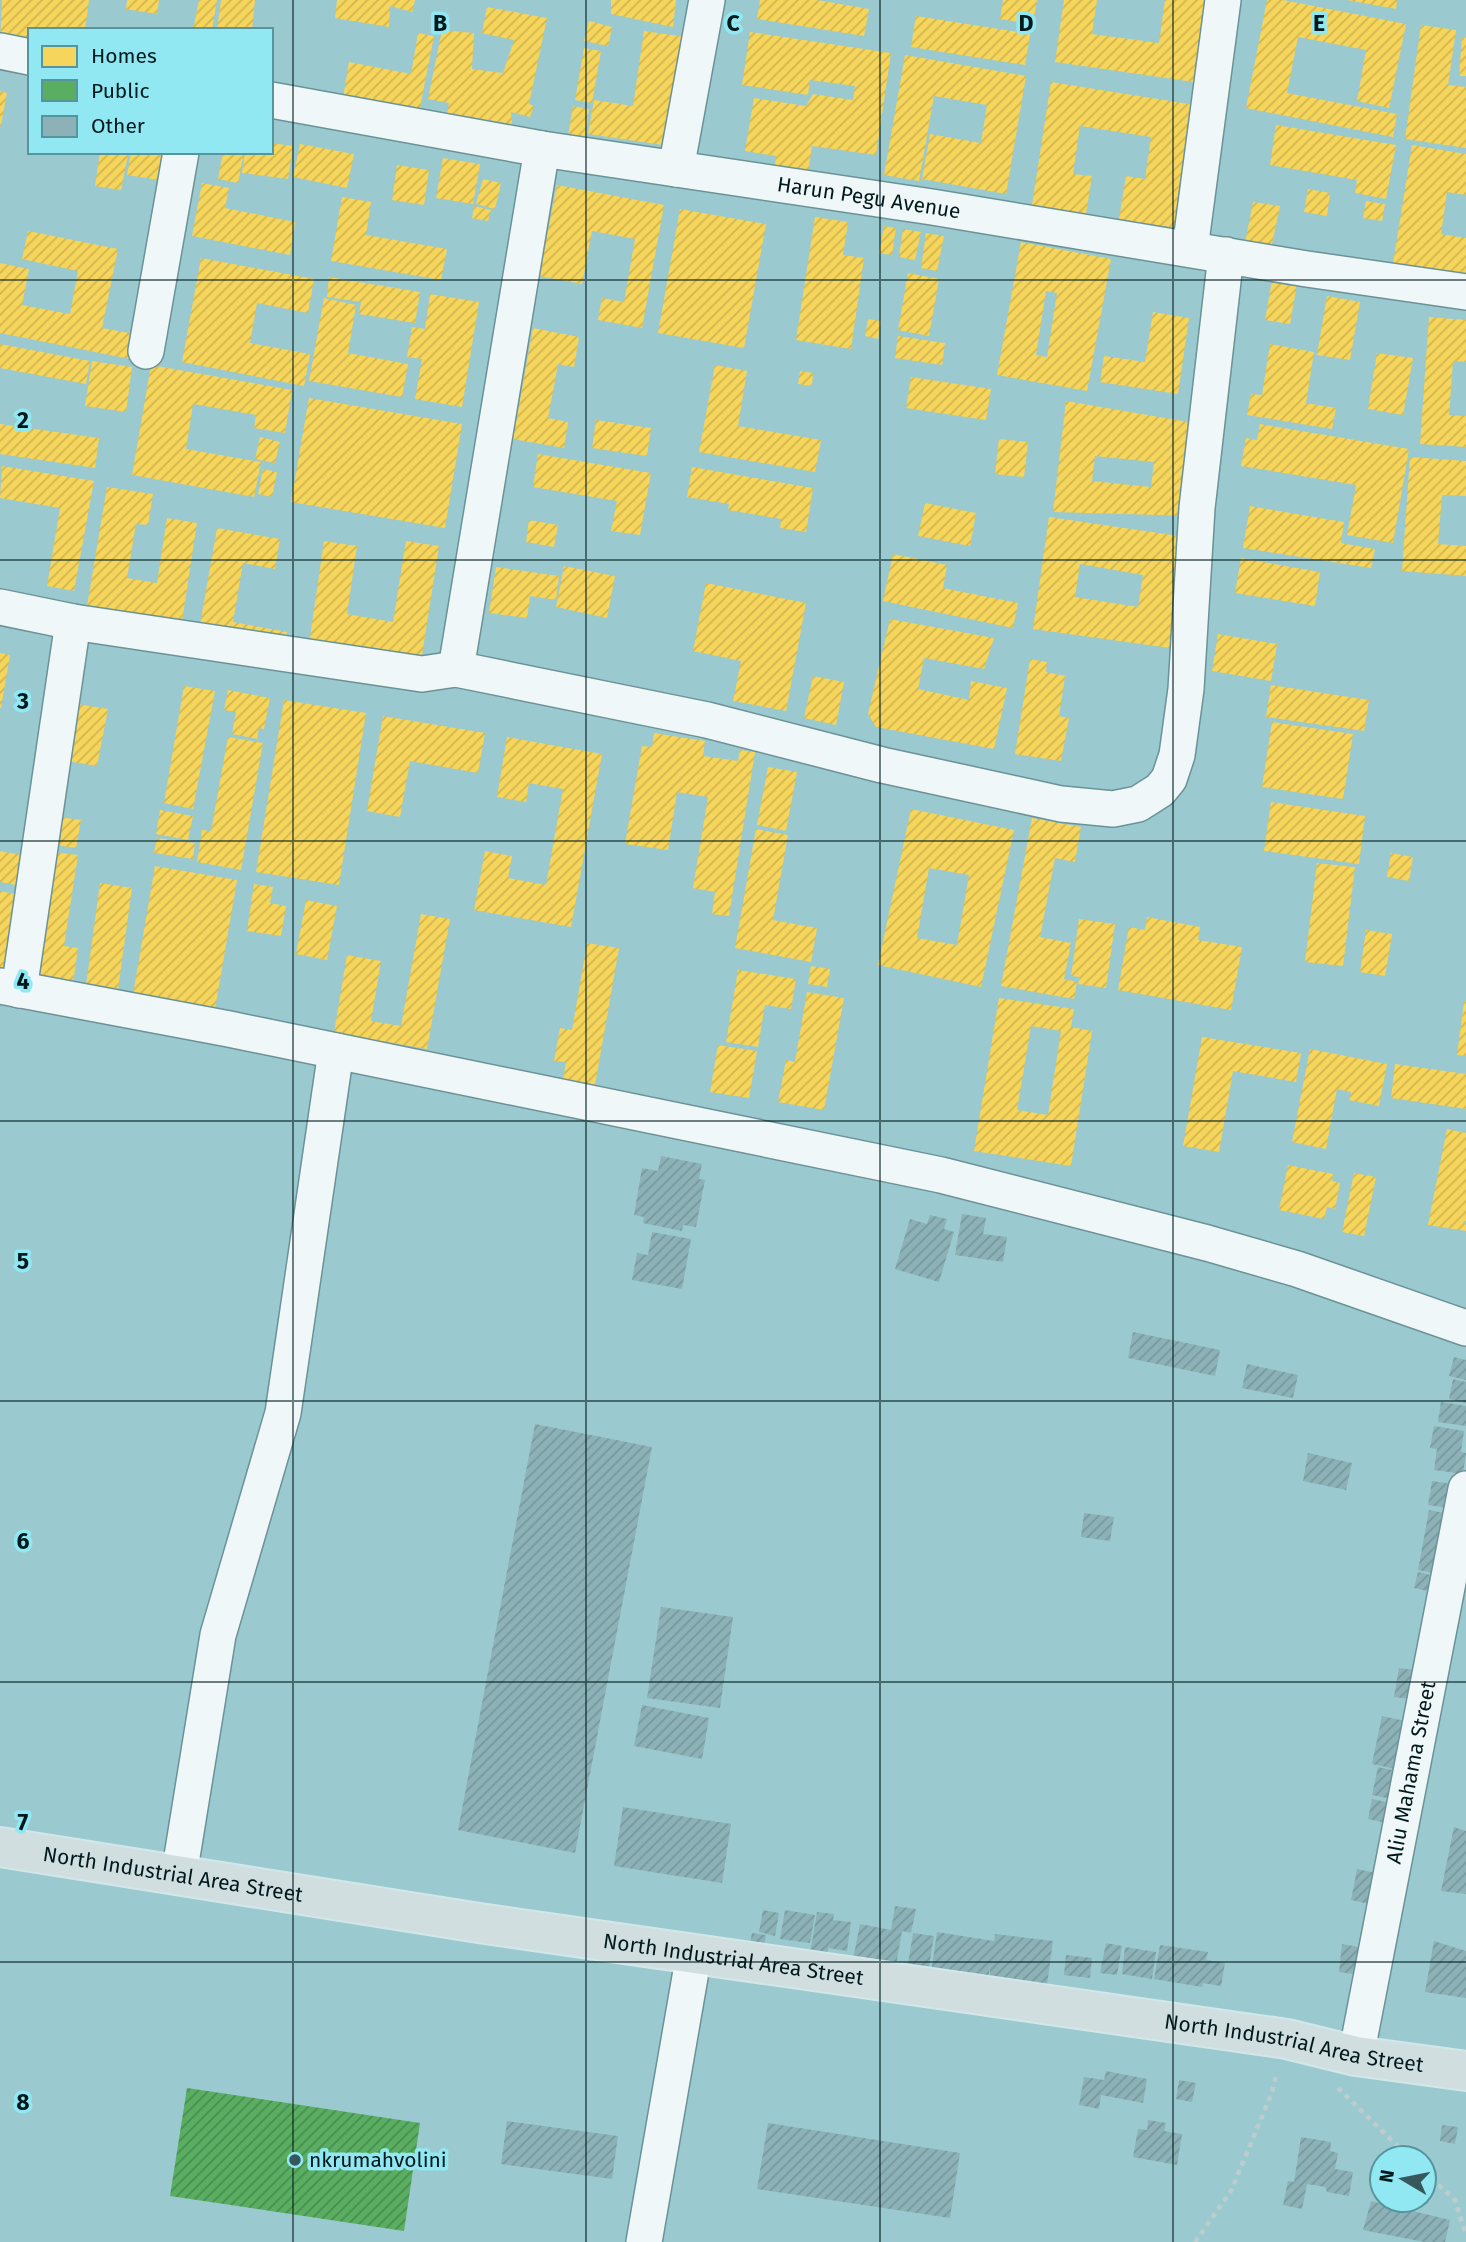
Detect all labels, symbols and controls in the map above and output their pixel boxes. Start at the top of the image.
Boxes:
text: B [433,9,447,37]
text: C [726,9,740,37]
text: D [1019,9,1034,37]
text: E [1313,9,1325,37]
legend [28,28,273,154]
text: Homes [91,43,157,69]
text: Public [91,78,149,104]
text: Other [91,113,145,139]
street label: Harun Pegu Avenue [775,171,963,225]
text: 2 [17,406,29,434]
text: 3 [16,687,29,715]
text: 4 [17,967,30,995]
text: 5 [17,1247,29,1275]
text: 6 [17,1527,30,1555]
street label: Aliu Mahama Street [1381,1678,1442,1866]
text: 7 [18,1808,29,1836]
street label: North Industrial Area Street [41,1841,305,1908]
street label: North Industrial Area Street [602,1928,866,1991]
street label: North Industrial Area Street [1163,2009,1426,2078]
text: 8 [16,2088,30,2116]
north arrow [1368,2144,1438,2214]
place label: nkrumahvolini [309,2147,447,2173]
marker: nkrumahvolini [287,2152,303,2168]
text: N [1374,2168,1399,2184]

